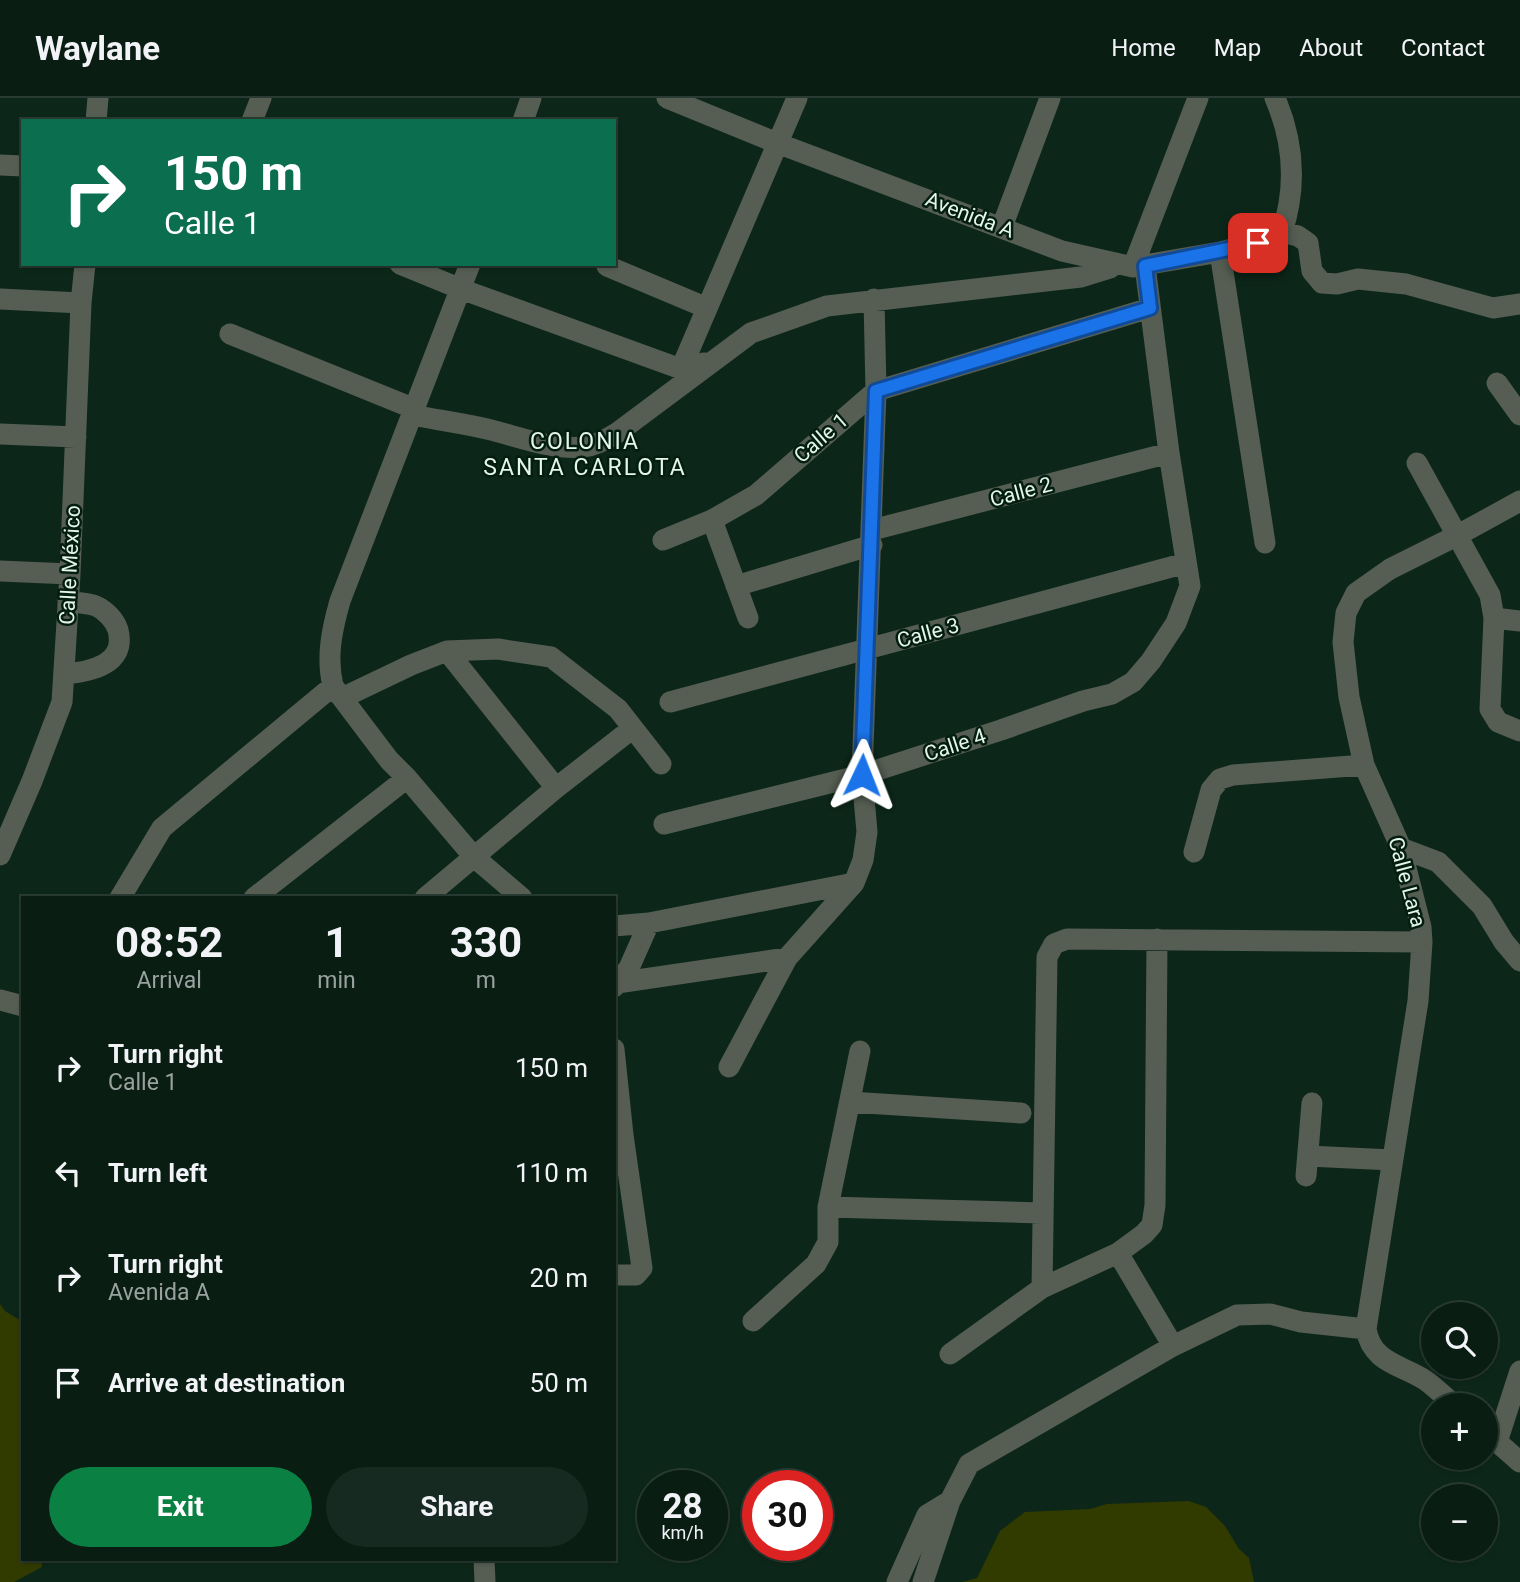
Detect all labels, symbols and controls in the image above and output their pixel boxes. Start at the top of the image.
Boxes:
text: Waylane [35,29,160,68]
text: Home [1111,34,1176,62]
text: Map [1214,34,1261,62]
text: About [1299,34,1363,62]
text: Contact [1401,34,1485,62]
text: 150 m [164,145,303,202]
icon: right [49,147,140,238]
street label: Avenida A [922,187,1018,243]
text: Calle 1 [164,204,261,242]
pin [1228,213,1288,273]
icon: arrive [1239,224,1277,262]
street label: Calle 1 [789,408,853,468]
district label: COLONIA SANTA CARLOTA [483,428,687,481]
street label: Calle 2 [987,472,1055,512]
street label: Calle México [55,505,85,625]
street label: Calle 3 [894,613,962,653]
street label: Calle 4 [921,724,989,766]
position arrow [825,738,899,812]
street label: Calle Lara [1383,834,1431,930]
text: 08:52 [115,918,223,967]
text: 1 [324,918,349,967]
text: 330 [450,918,522,967]
text: Arrival [136,967,202,994]
text: min [317,967,356,994]
text: m [476,967,496,994]
text: Turn right [108,1039,223,1069]
icon: right [49,1049,87,1087]
text: 150 m [515,1053,588,1083]
text: Calle 1 [108,1069,178,1096]
icon: left [49,1154,87,1192]
text: Turn left [108,1158,207,1188]
text: 110 m [515,1158,588,1188]
text: Turn right [108,1249,223,1279]
icon: right [49,1259,87,1297]
text: 20 m [530,1263,588,1293]
text: Avenida A [108,1279,210,1306]
map controls [1421,1302,1498,1561]
button: search [1421,1302,1498,1379]
icon: arrive [49,1364,87,1402]
text: Arrive at destination [108,1368,345,1398]
text: 50 m [530,1368,588,1398]
button: + [1421,1393,1498,1470]
button: Exit [49,1467,312,1547]
button: Share [326,1467,588,1547]
speed limit sign: 30 [742,1470,833,1561]
button: − [1421,1484,1498,1561]
text: 28 [662,1486,703,1527]
text: km/h [661,1522,704,1543]

